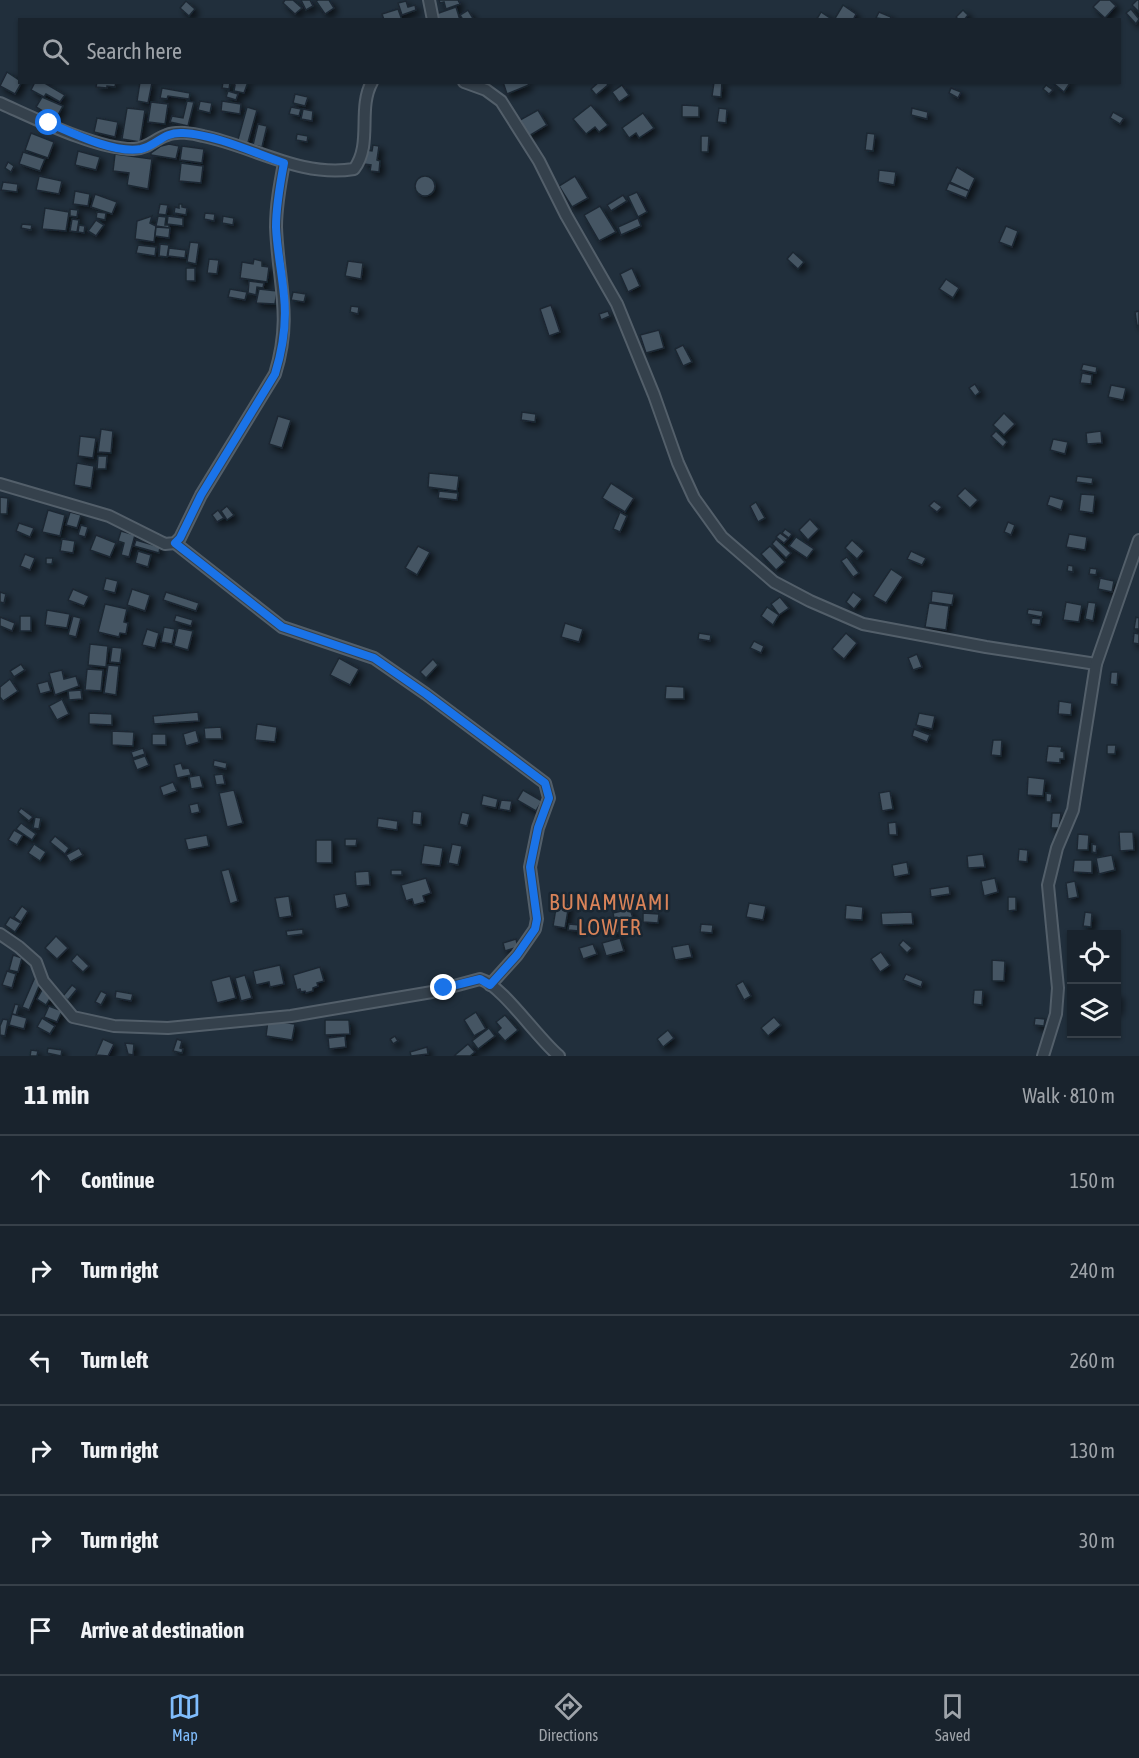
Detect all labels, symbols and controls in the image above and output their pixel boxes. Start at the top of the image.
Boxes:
search box [18,18,1121,84]
icon: search [39,35,72,68]
text: Search here [87,38,182,64]
route start [35,109,61,135]
district label: BUNAMWAMI LOWER [549,889,671,940]
map controls [1067,930,1121,1038]
button: locate [1067,930,1121,984]
route end [430,974,456,1000]
button: layers [1067,984,1121,1038]
text: 11 min [24,1080,89,1110]
text: Walk · 810 m [1023,1084,1115,1107]
icon: ahead [24,1164,57,1197]
text: Continue [81,1167,155,1193]
text: 150 m [1070,1169,1115,1192]
icon: right [24,1254,57,1287]
text: Turn right [81,1257,158,1283]
text: 240 m [1070,1259,1115,1282]
icon: left [24,1344,57,1377]
text: Turn left [81,1347,148,1373]
text: 260 m [1070,1349,1115,1372]
icon: right [24,1434,57,1467]
text: Turn right [81,1437,158,1463]
text: 130 m [1070,1439,1115,1462]
icon: right [24,1524,57,1557]
text: Turn right [81,1527,158,1553]
text: 30 m [1079,1529,1115,1552]
icon: arrive [24,1614,57,1647]
text: Arrive at destination [81,1617,244,1643]
tab: Map [168,1690,201,1744]
tab: Directions [538,1690,598,1744]
tab: Saved [935,1690,970,1744]

